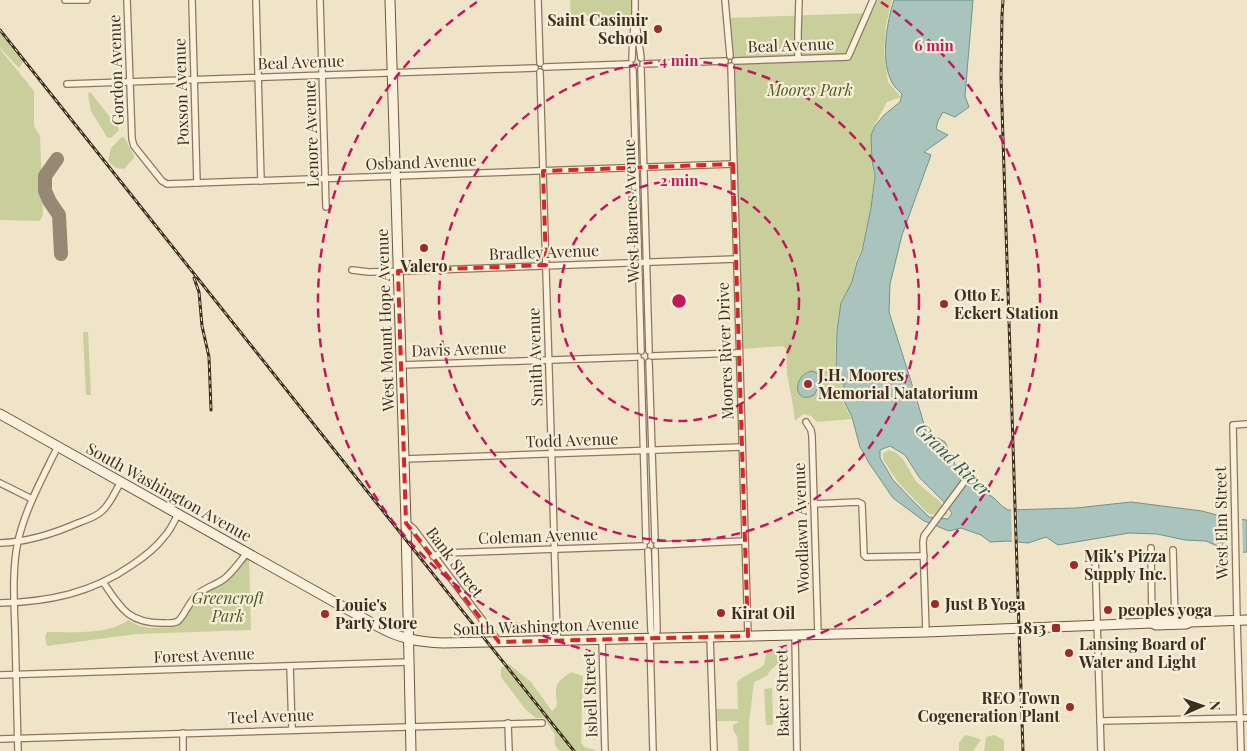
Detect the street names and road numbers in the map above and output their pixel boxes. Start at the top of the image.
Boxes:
street label: Gordon Avenue [103,14,128,126]
street label: Beal Avenue [747,32,835,57]
street label: Poxson Avenue [168,38,193,146]
street label: Beal Avenue [257,49,345,74]
street label: Lenore Avenue [298,80,323,188]
street label: West Barnes Avenue [617,139,644,284]
street label: Osband Avenue [365,149,477,174]
street label: West Mount Hope Avenue [371,228,398,413]
street label: Bradley Avenue [488,239,600,264]
street label: Moores River Drive [712,282,737,420]
street label: Smith Avenue [522,307,547,407]
street label: Davis Avenue [411,336,507,361]
street label: Todd Avenue [525,427,619,452]
street label: South Washington Avenue [83,437,256,546]
street label: Woodlawn Avenue [788,462,813,595]
street label: West Elm Street [1209,466,1232,581]
street label: Bank Street [422,522,489,601]
street label: Coleman Avenue [478,523,598,548]
street label: South Washington Avenue [453,612,639,639]
street label: Forest Avenue [153,642,255,667]
street label: Baker Street [770,648,793,737]
street label: Isbell Street [577,651,601,738]
street label: Teel Avenue [228,704,314,727]

